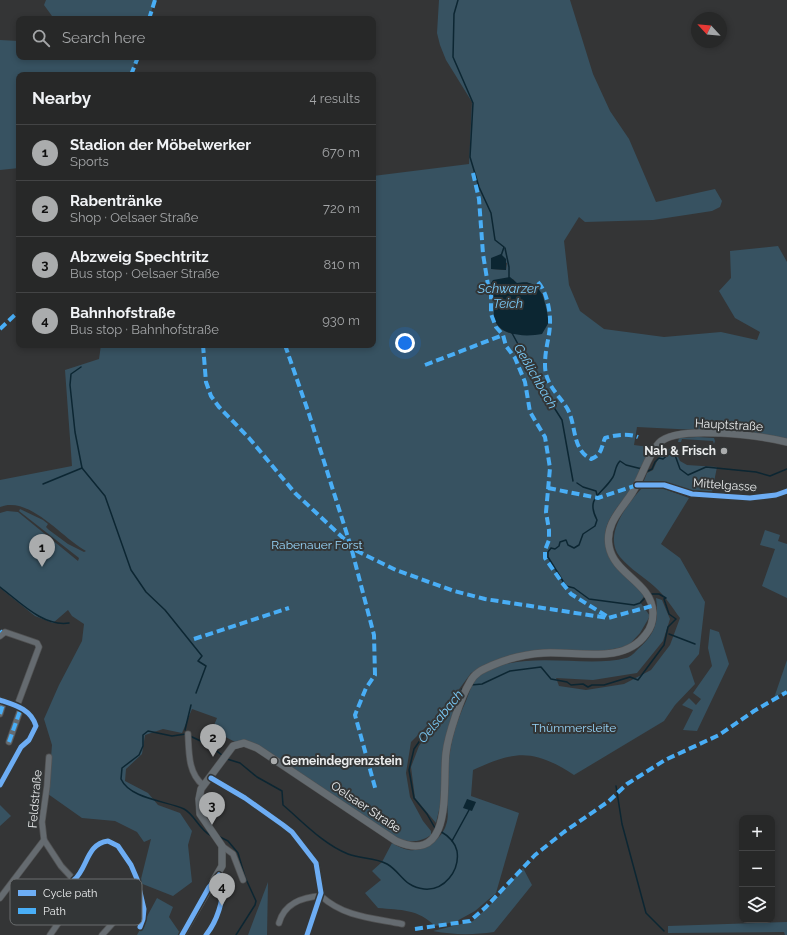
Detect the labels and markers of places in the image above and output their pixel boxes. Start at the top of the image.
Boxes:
place label: Nah & Frisch [644,444,716,458]
marker: Nah & Frisch [719,446,729,456]
pin: 1 [29,534,55,567]
pin: 2 [200,724,226,757]
place label: Gemeindegrenzstein [282,754,402,768]
marker: Gemeindegrenzstein [269,756,279,766]
pin: 3 [199,792,225,825]
pin: 4 [209,873,235,906]

